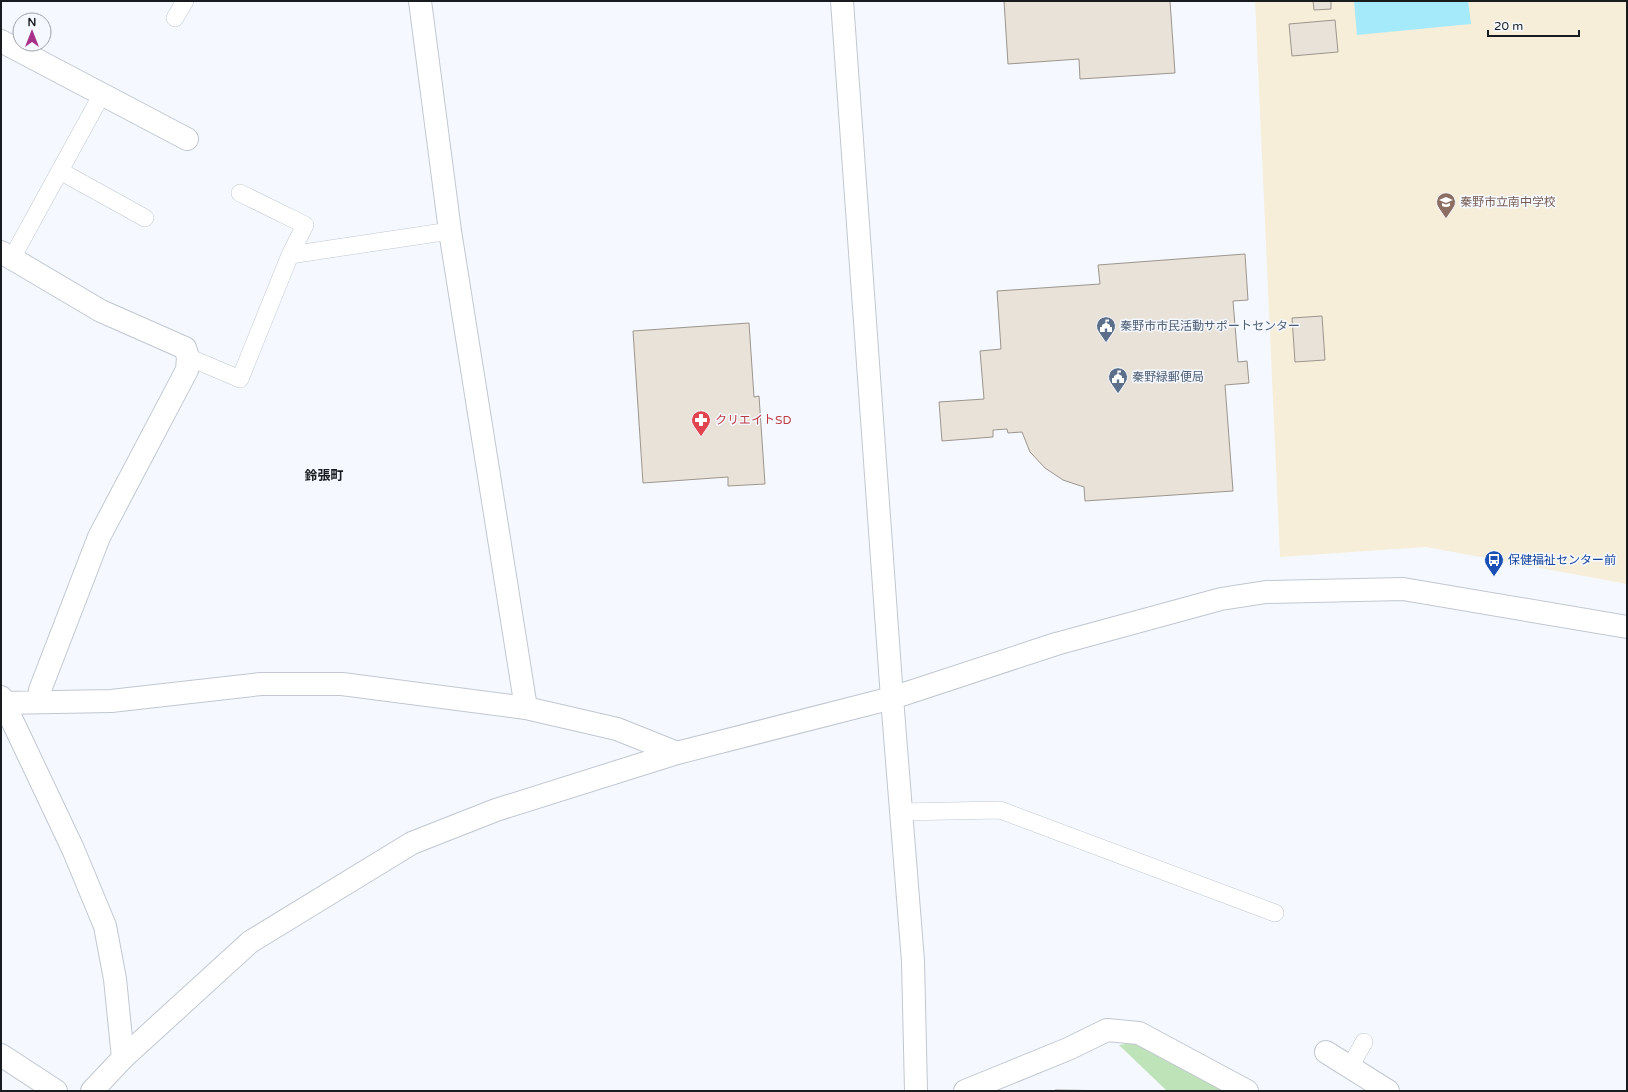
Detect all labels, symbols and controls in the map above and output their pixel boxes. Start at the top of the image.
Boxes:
north arrow [12,12,52,52]
scale bar [1488,12,1579,38]
text: N [28,16,36,29]
text: 20 m [1494,19,1523,33]
school or university icon: 秦野市立南中学校 [1435,191,1457,219]
place label: 秦野市立南中学校 [1460,195,1556,209]
public building icon: 秦野市市民活動サポートセンター [1095,315,1117,343]
place label: 秦野市市民活動サポートセンター [1120,319,1300,333]
public building icon: 秦野緑郵便局 [1107,366,1129,394]
place label: 秦野緑郵便局 [1132,370,1204,384]
pharmacy icon: クリエイトSD [690,409,712,437]
place label: クリエイトSD [715,413,791,427]
district label: 鈴張町 [304,468,344,484]
bus stop icon: 保健福祉センター前 [1483,549,1505,577]
place label: 保健福祉センター前 [1508,553,1616,567]

